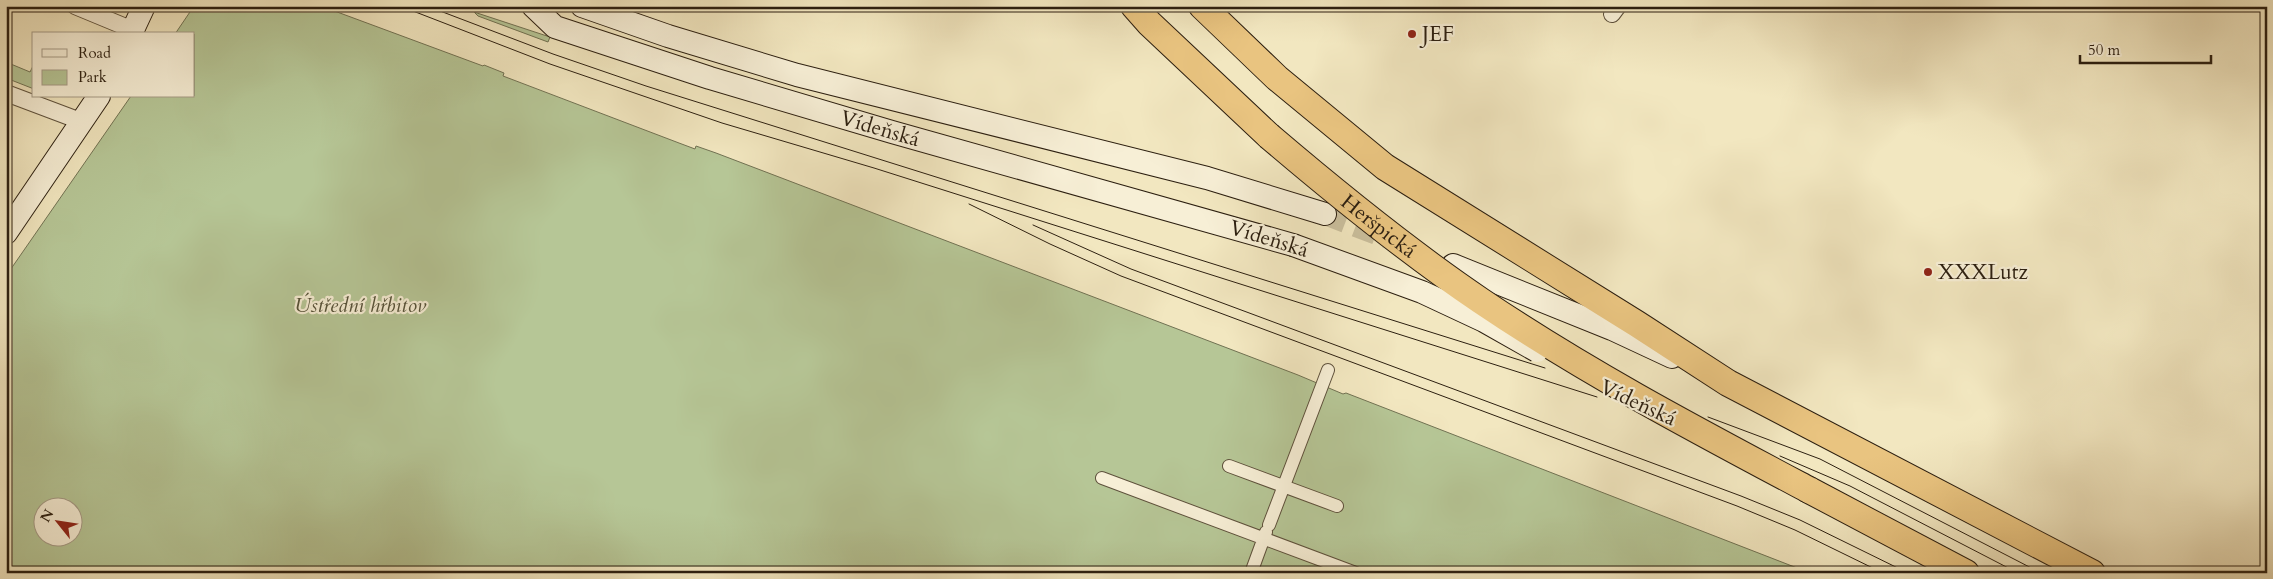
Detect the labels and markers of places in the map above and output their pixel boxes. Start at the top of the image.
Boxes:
place label: JEF [1419,20,1454,49]
marker: JEF [1406,28,1418,40]
place label: XXXLutz [1938,258,2028,287]
marker: XXXLutz [1922,266,1934,278]

